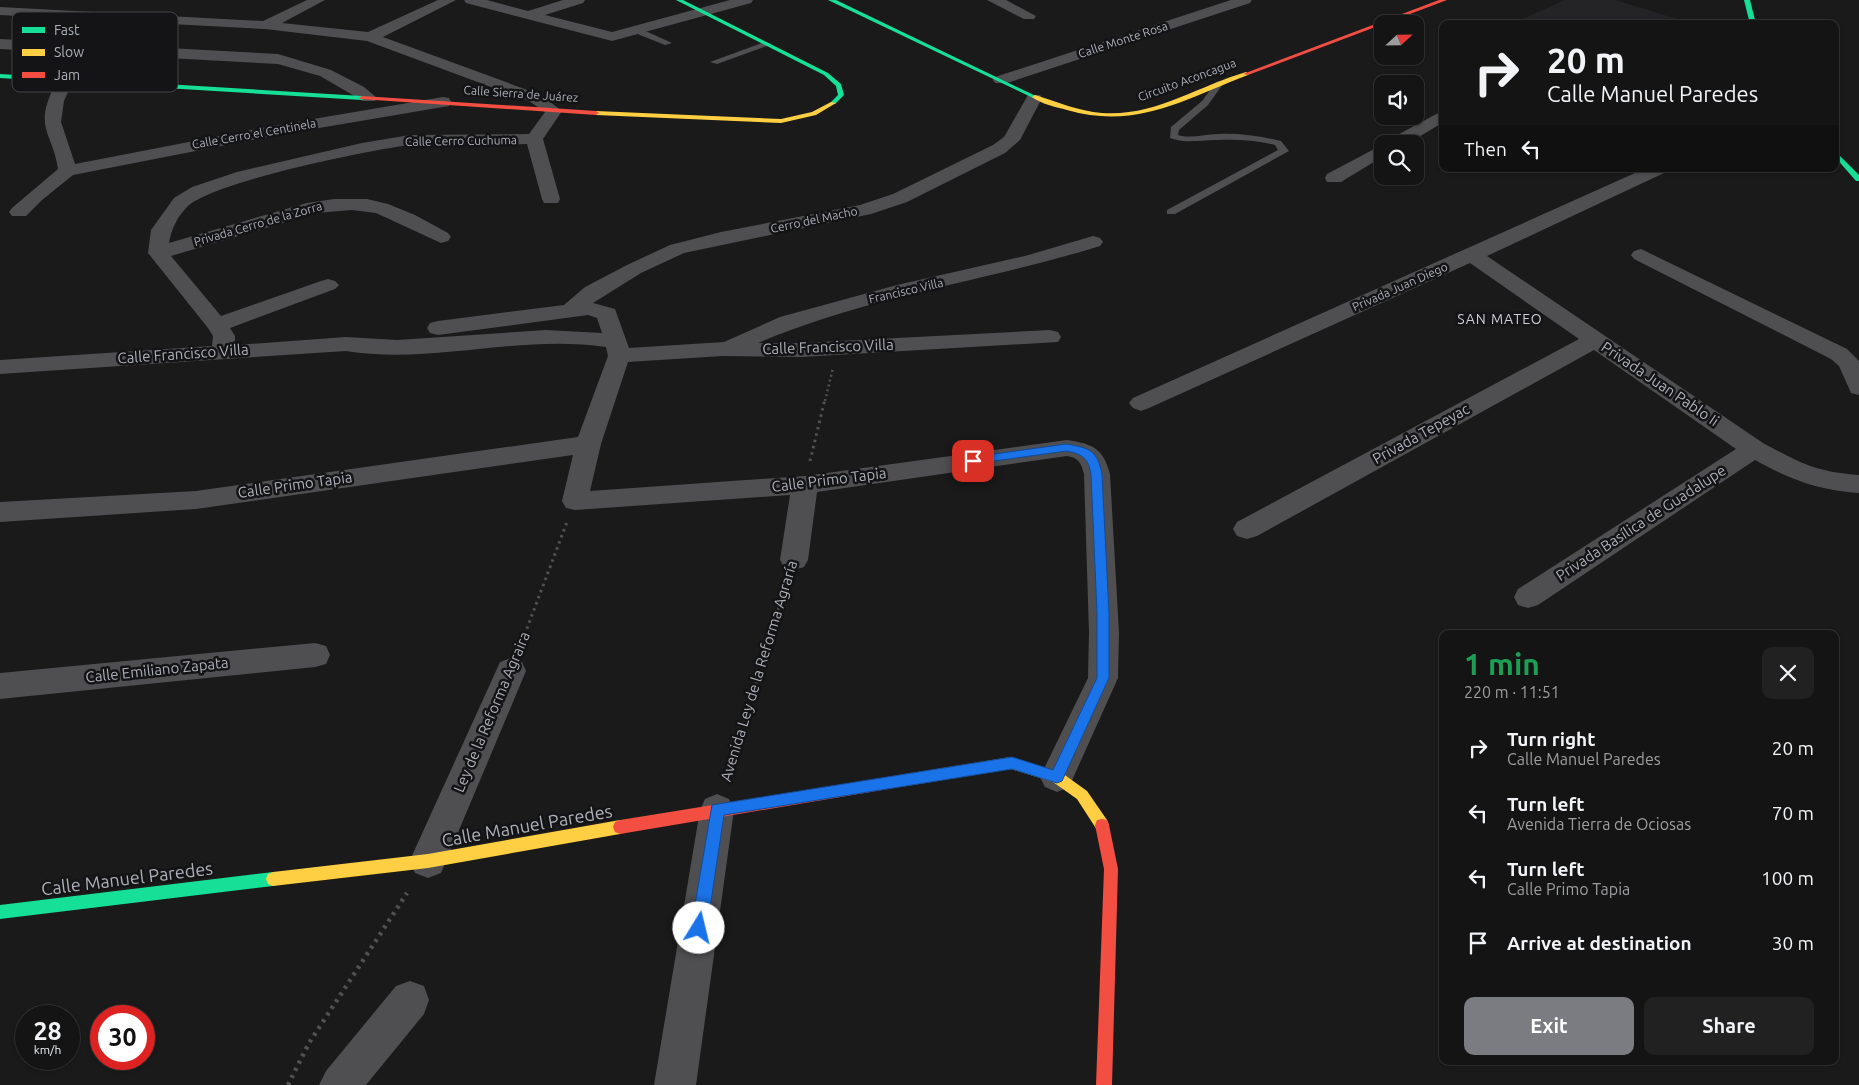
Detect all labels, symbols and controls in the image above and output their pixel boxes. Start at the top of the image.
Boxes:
legend [12,12,178,92]
north arrow [1374,15,1424,65]
map controls [1374,15,1424,185]
street label: Calle Monte Rosa [1076,19,1169,60]
text: Fast [54,22,80,38]
icon: right [1464,40,1529,105]
text: 20 m [1547,40,1625,80]
text: Slow [54,44,84,60]
street label: Circuito Aconcagua [1136,56,1238,103]
text: Jam [54,67,80,83]
button: sound [1374,75,1424,125]
text: Calle Manuel Paredes [1547,81,1758,106]
street label: Calle Sierra de Juárez [463,83,579,104]
street label: Calle Cerro el Centinela [191,116,317,151]
street label: Calle Cerro Cuchuma [405,133,517,148]
button: search [1374,135,1424,185]
icon: left [1517,135,1545,163]
text: Then [1464,138,1507,160]
street label: Privada Cerro de la Zorra [192,199,323,248]
street label: Cerro del Macho [769,204,858,235]
street label: Privada Juan Diego [1350,260,1450,313]
street label: Francisco Villa [867,276,944,305]
district label: SAN MATEO [1457,311,1543,327]
street label: Calle Francisco Villa [762,336,894,357]
street label: Privada Juan Pablo Ii [1598,338,1722,429]
street label: Calle Francisco Villa [117,340,249,367]
street label: Privada Tepeyac [1369,400,1472,467]
pin [952,440,994,482]
icon: arrive [959,447,987,475]
street label: Privada Basílica de Guadalupe [1553,461,1729,584]
street label: Calle Primo Tapia [771,464,887,495]
street label: Calle Primo Tapia [237,468,353,501]
street label: Avenida Ley de la Reforma Agraría [717,558,800,783]
street label: Ley de la Reforma Agraira [450,629,533,795]
text: 1 min [1464,647,1540,681]
button: close [1762,647,1814,699]
street label: Calle Emiliano Zapata [85,654,229,685]
text: 220 m · 11:51 [1464,683,1560,701]
text: Turn right [1507,728,1595,750]
icon: right [1464,734,1492,762]
text: 20 m [1772,737,1814,759]
text: Calle Manuel Paredes [1507,750,1661,768]
text: Turn left [1507,793,1585,815]
icon: left [1464,799,1492,827]
street label: Calle Manuel Paredes [440,800,614,850]
text: 70 m [1772,802,1814,824]
text: Avenida Tierra de Ociosas [1507,815,1691,833]
street label: Calle Manuel Paredes [40,858,214,898]
text: Turn left [1507,858,1585,880]
icon: left [1464,864,1492,892]
text: 100 m [1761,867,1814,889]
text: Calle Primo Tapia [1507,880,1630,898]
position arrow [672,901,724,953]
icon: arrive [1464,929,1492,957]
text: Arrive at destination [1507,932,1692,954]
text: 30 m [1772,932,1814,954]
button: Exit [1464,997,1634,1055]
button: Share [1644,997,1814,1055]
speed limit sign: 30 [90,1005,155,1070]
text: 28 [33,1017,62,1045]
text: km/h [34,1043,61,1056]

